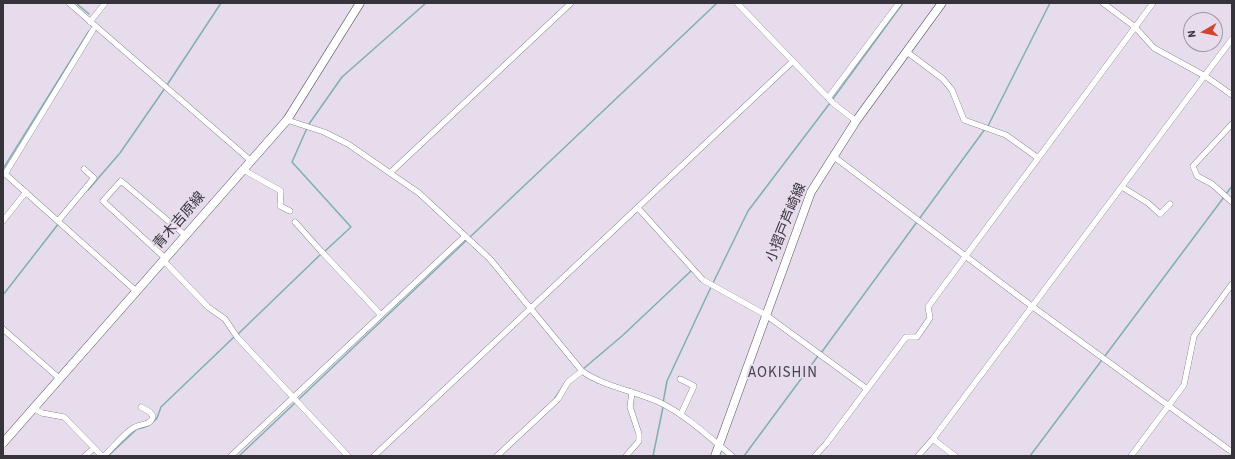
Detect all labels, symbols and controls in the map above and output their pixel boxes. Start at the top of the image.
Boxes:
north arrow [1183,12,1223,52]
text: N [1184,29,1200,39]
street label: 小摺戸芦崎線 [763,181,811,265]
street label: 青木吉原線 [151,189,209,253]
district label: AOKISHIN [748,365,818,383]

